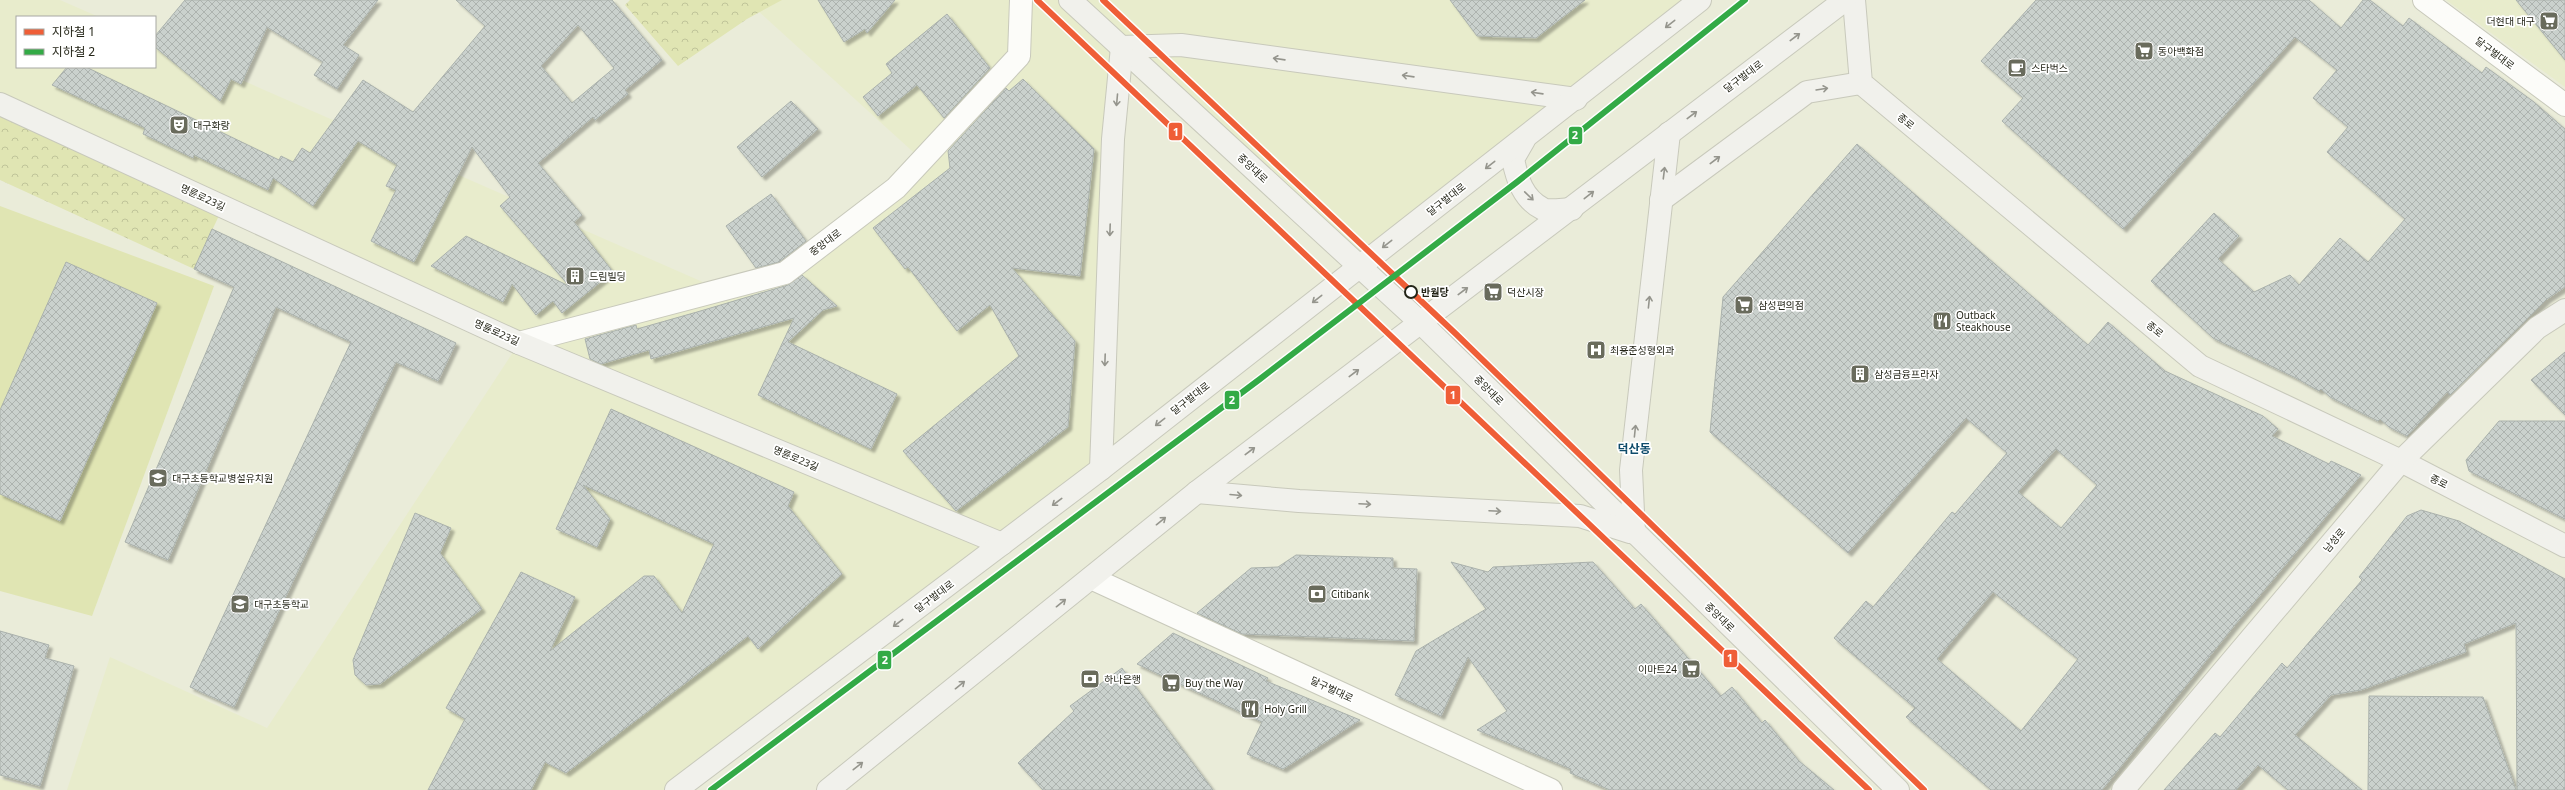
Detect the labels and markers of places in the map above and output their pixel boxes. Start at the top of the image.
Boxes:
supermarket icon: 더현대 대구 [2538,10,2560,32]
place label: 더현대 대구 [2486,14,2535,28]
supermarket icon: 동아백화점 [2133,40,2155,62]
place label: 동아백화점 [2158,44,2204,58]
cafe icon: 스타벅스 [2006,57,2028,79]
place label: 스타벅스 [2031,61,2068,75]
theatre icon: 대구화랑 [168,114,190,136]
place label: 대구화랑 [193,118,230,132]
building icon: 드림빌딩 [564,265,586,287]
place label: 드림빌딩 [589,269,626,283]
supermarket icon: 덕산시장 [1482,281,1504,303]
marker: 반월당 [1404,285,1418,299]
place label: 반월당 [1421,285,1449,299]
place label: 덕산시장 [1507,285,1544,299]
supermarket icon: 삼성편의점 [1733,294,1755,316]
place label: 삼성편의점 [1758,298,1804,312]
place label: Outback Steakhouse [1956,308,2011,334]
restaurant icon: Outback Steakhouse [1931,310,1953,332]
hospital icon: 최용준성형외과 [1585,339,1607,361]
place label: 최용준성형외과 [1610,343,1674,357]
building icon: 삼성금융프라자 [1849,363,1871,385]
place label: 삼성금융프라자 [1874,367,1939,381]
school or university icon: 대구초등학교병설유치원 [147,467,169,489]
place label: 대구초등학교병설유치원 [172,471,273,485]
bank icon: Citibank [1306,583,1328,605]
place label: Citibank [1331,587,1370,601]
school or university icon: 대구초등학교 [229,593,251,615]
place label: 대구초등학교 [254,597,309,611]
supermarket icon: 이마트24 [1680,658,1702,680]
place label: 이마트24 [1638,662,1677,676]
bank icon: 하나은행 [1079,668,1101,690]
place label: 하나은행 [1104,672,1141,686]
supermarket icon: Buy the Way [1160,672,1182,694]
place label: Buy the Way [1185,676,1244,690]
restaurant icon: Holy Grill [1239,698,1261,720]
place label: Holy Grill [1264,702,1307,716]

